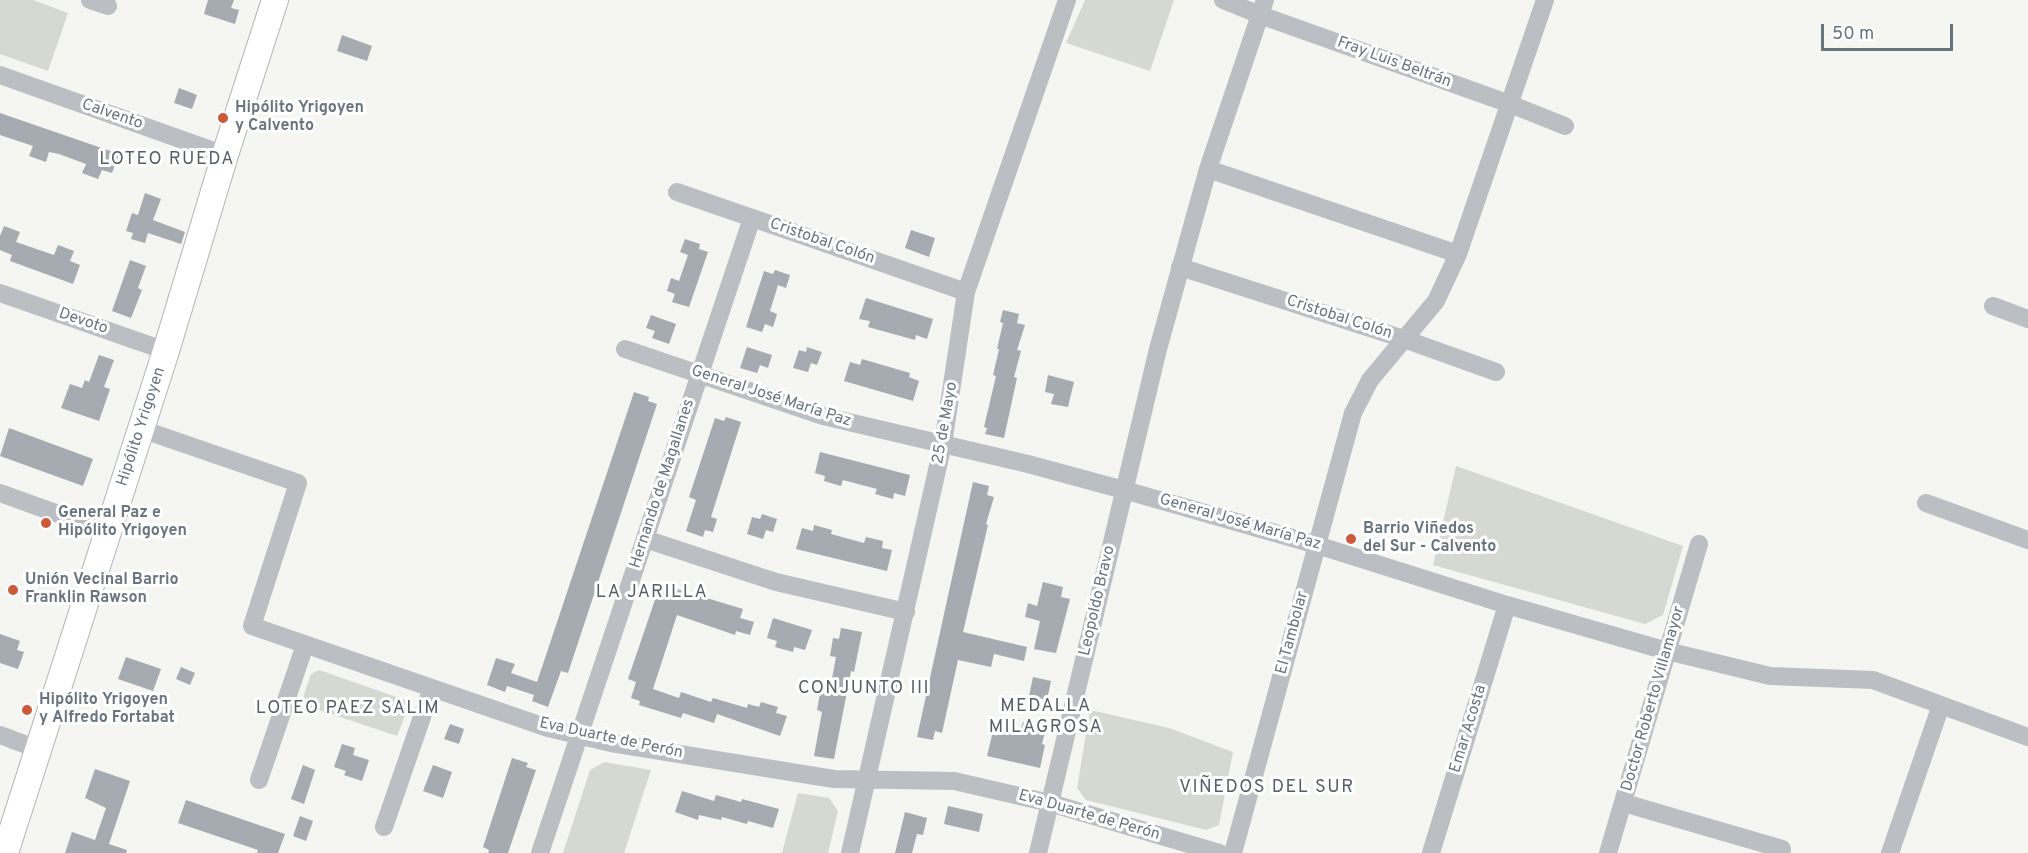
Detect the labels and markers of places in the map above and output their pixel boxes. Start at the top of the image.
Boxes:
place label: Hipólito Yrigoyen y Calvento [235,99,364,137]
marker: Hipólito Yrigoyen y Calvento [216,111,230,125]
place label: General Paz e Hipólito Yrigoyen [58,504,187,542]
marker: General Paz e Hipólito Yrigoyen [39,516,53,530]
place label: Barrio Viñedos del Sur - Calvento [1363,520,1496,558]
marker: Barrio Viñedos del Sur - Calvento [1344,532,1358,546]
place label: Unión Vecinal Barrio Franklin Rawson [25,571,179,609]
marker: Unión Vecinal Barrio Franklin Rawson [6,583,20,597]
place label: Hipólito Yrigoyen y Alfredo Fortabat [39,691,175,729]
marker: Hipólito Yrigoyen y Alfredo Fortabat [20,703,34,717]

